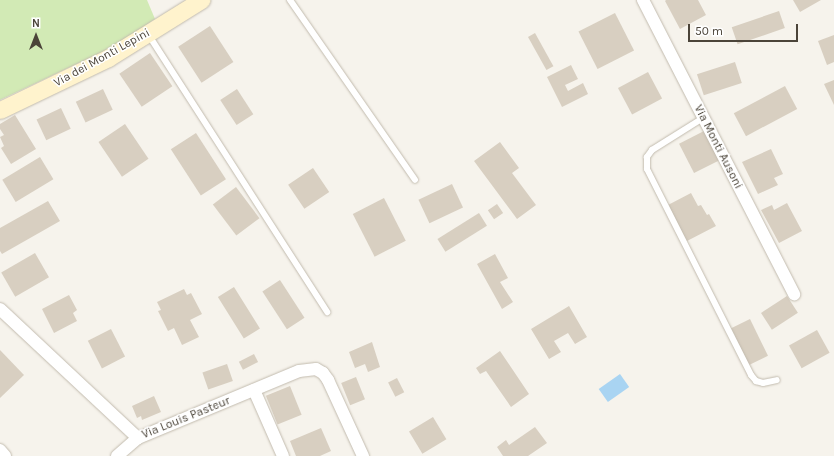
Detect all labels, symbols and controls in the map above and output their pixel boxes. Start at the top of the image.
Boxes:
north arrow [16,16,56,56]
scale bar [690,16,800,42]
text: N [32,17,40,30]
text: 50 m [695,24,723,38]
street label: Via dei Monti Lepini [51,26,153,90]
street label: Via Monti Ausoni [691,103,745,191]
street label: Via Louis Pasteur [140,394,232,442]

